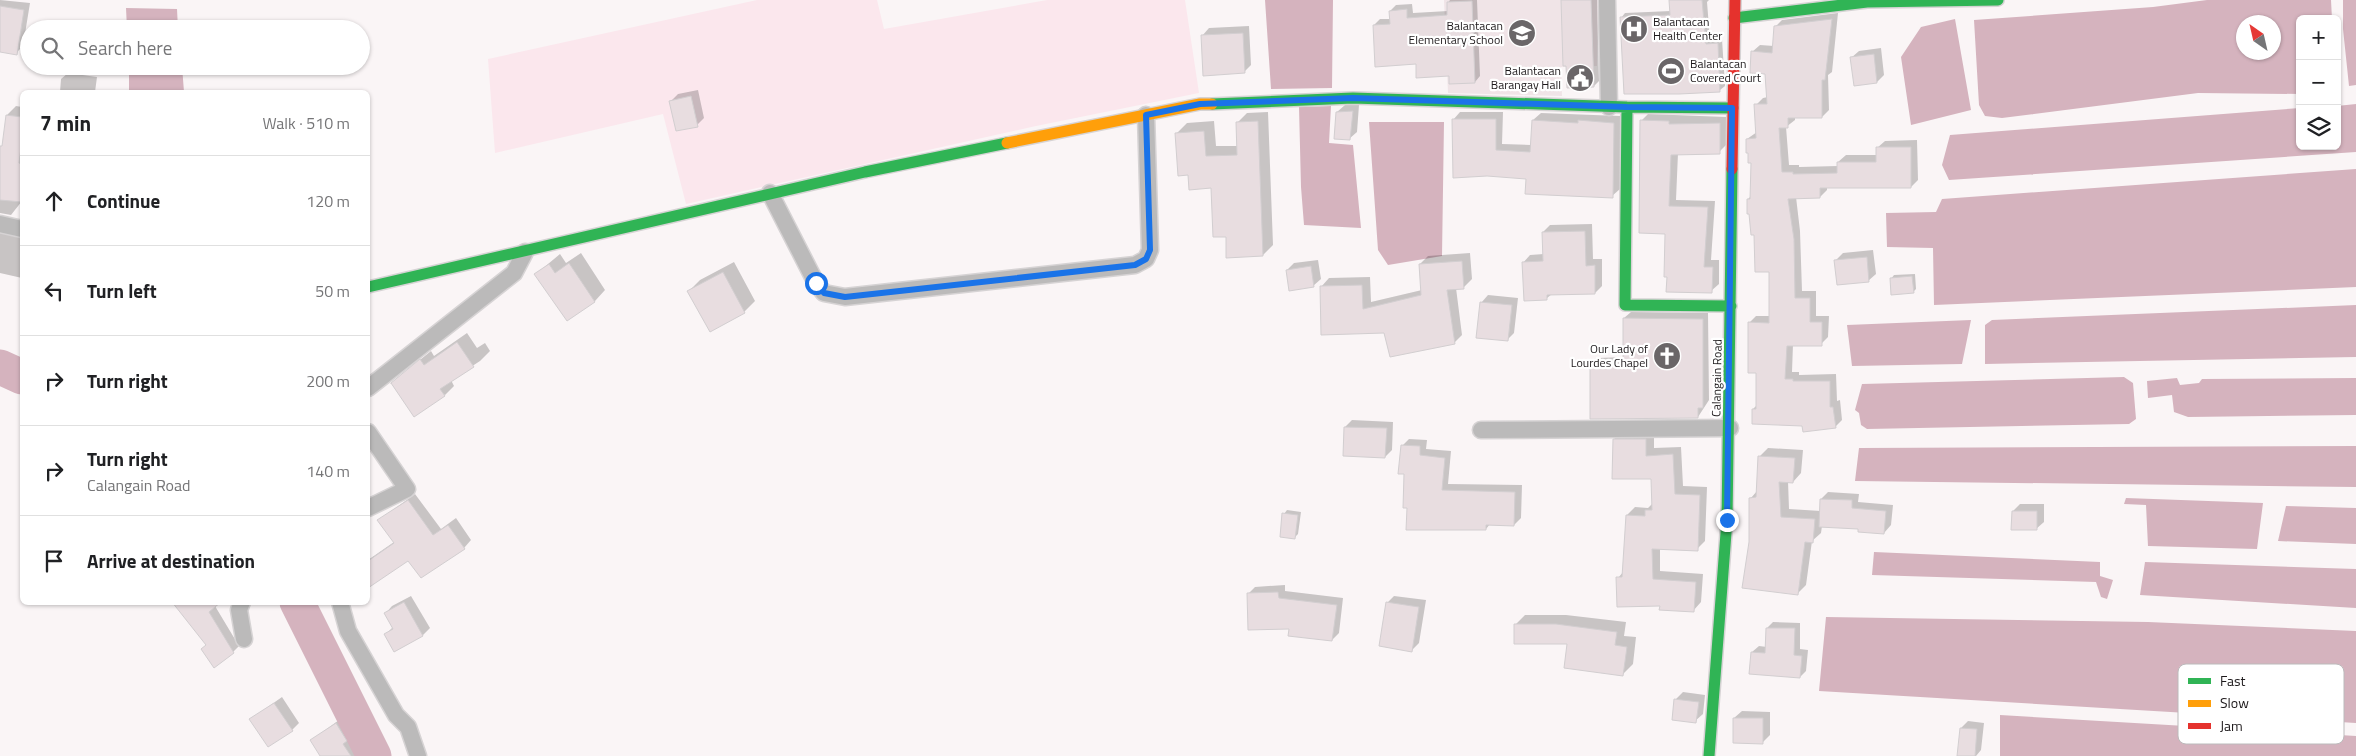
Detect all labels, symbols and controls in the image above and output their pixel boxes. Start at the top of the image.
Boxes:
place label: Balantacan Health Center [1653,12,1722,45]
hospital icon: Balantacan Health Center [1619,14,1649,44]
north arrow [2236,15,2281,60]
map controls [2296,15,2341,150]
button: + [2296,15,2341,60]
place label: Balantacan Elementary School [1409,16,1503,49]
school or university icon: Balantacan Elementary School [1507,18,1537,48]
search box [20,20,370,75]
text: Search here [78,33,172,62]
icon: search [38,34,66,62]
place label: Balantacan Covered Court [1690,54,1762,87]
sports icon: Balantacan Covered Court [1656,56,1686,86]
button: − [2296,60,2341,105]
place label: Balantacan Barangay Hall [1491,61,1561,94]
public building icon: Balantacan Barangay Hall [1565,63,1595,93]
button: layers [2296,105,2341,150]
text: 7 min [40,107,91,139]
text: Walk · 510 m [262,111,350,135]
text: Continue [87,186,160,215]
icon: ahead [40,187,68,215]
text: 120 m [306,189,350,213]
route start [805,272,828,295]
text: Turn left [87,276,157,305]
icon: left [40,277,68,305]
text: 50 m [315,279,350,303]
place label: Our Lady of Lourdes Chapel [1571,339,1648,372]
street label: Calangain Road [1706,339,1727,417]
church icon: Our Lady of Lourdes Chapel [1652,341,1682,371]
text: Turn right [87,366,168,395]
icon: right [40,367,68,395]
text: 200 m [306,369,350,393]
text: Turn right [87,444,168,473]
icon: right [40,457,68,485]
text: 140 m [306,459,350,483]
text: Calangain Road [87,473,191,497]
route end [1716,509,1739,532]
text: Arrive at destination [87,546,255,575]
icon: arrive [40,547,68,575]
legend [2178,664,2344,744]
text: Fast [2220,670,2245,691]
text: Slow [2220,692,2249,713]
text: Jam [2220,715,2243,736]

